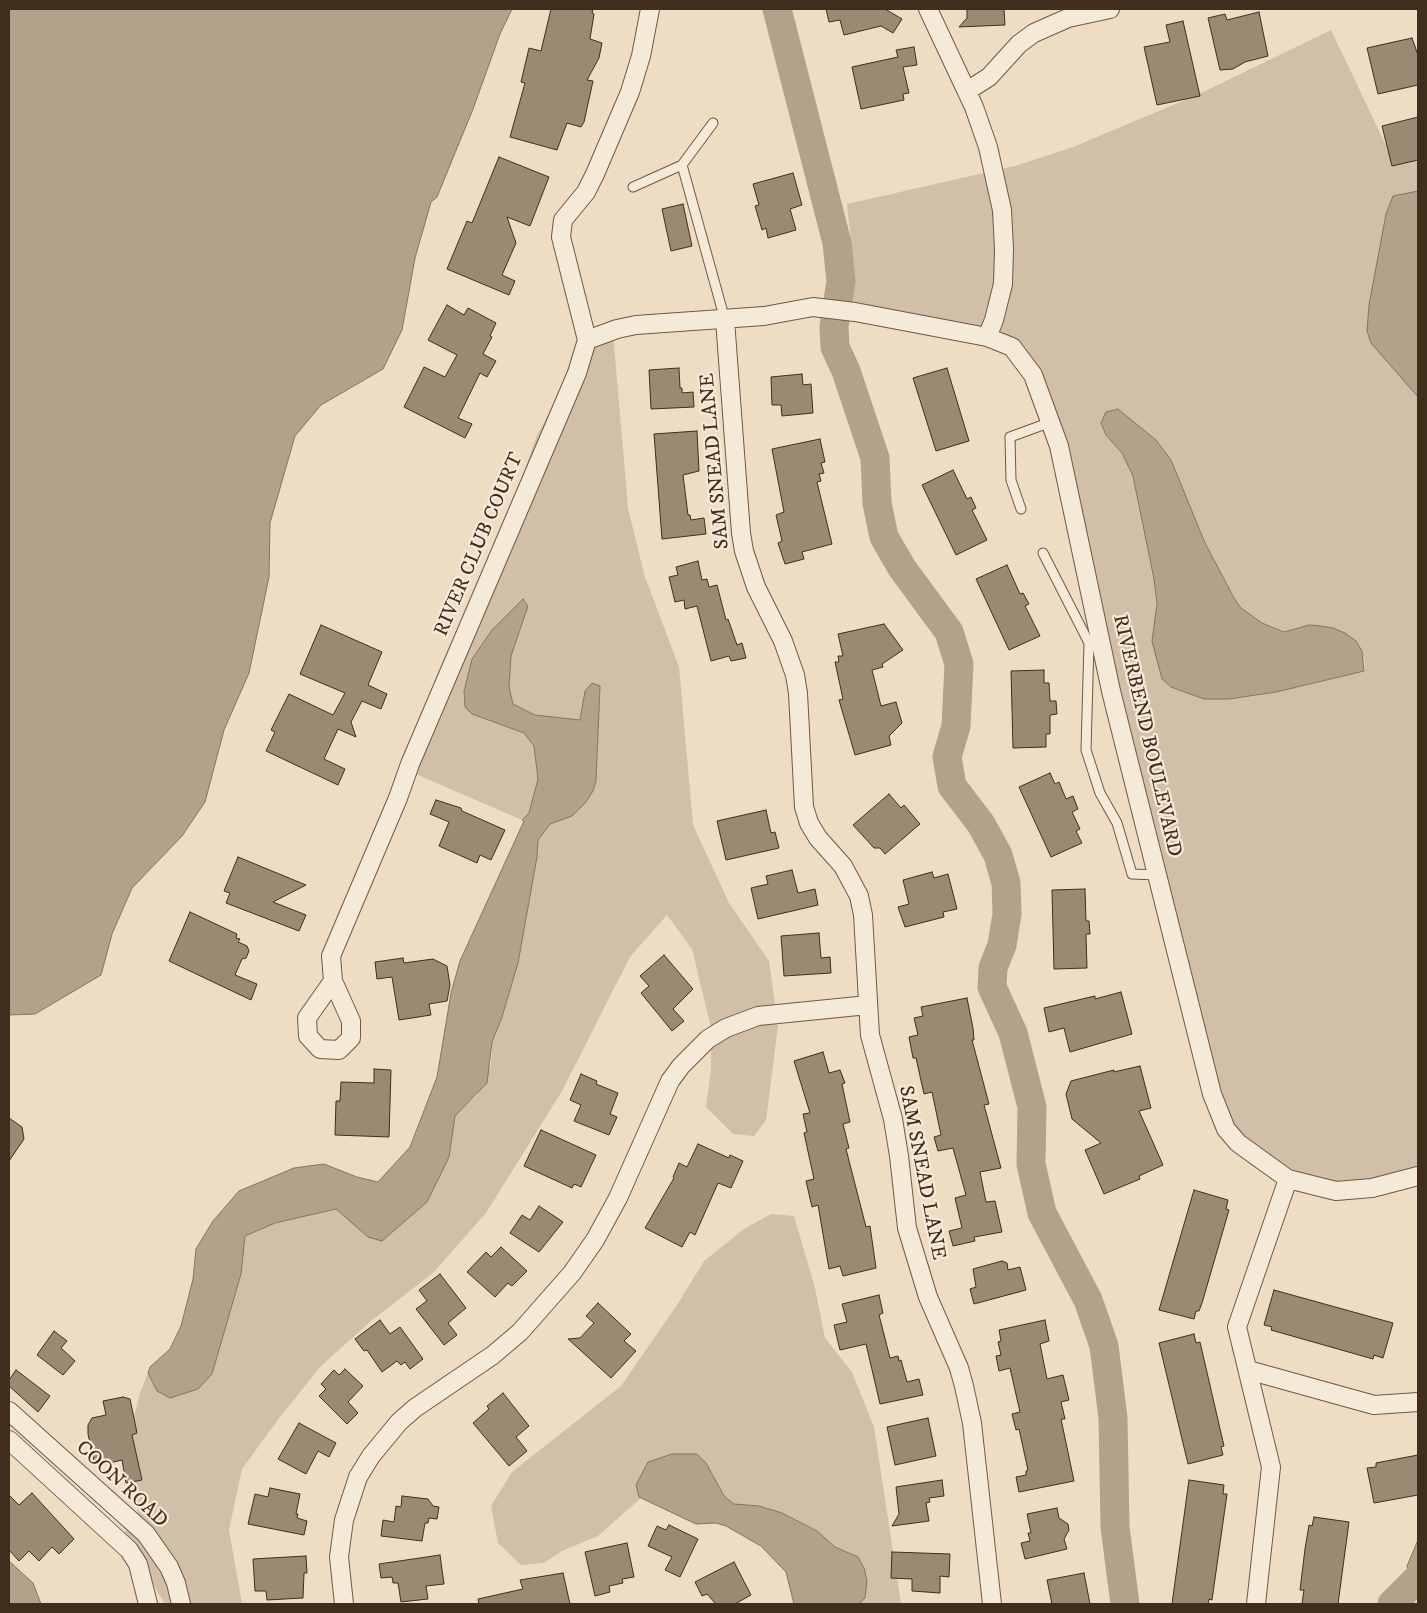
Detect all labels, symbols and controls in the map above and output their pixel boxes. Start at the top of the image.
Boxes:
street label: SAM SNEAD LANE [696,372,736,550]
street label: RIVER CLUB COURT [430,450,530,640]
street label: RIVERBEND BOULEVARD [1106,613,1186,859]
street label: SAM SNEAD LANE [892,1084,950,1262]
street label: COON ROAD [70,1436,172,1534]

